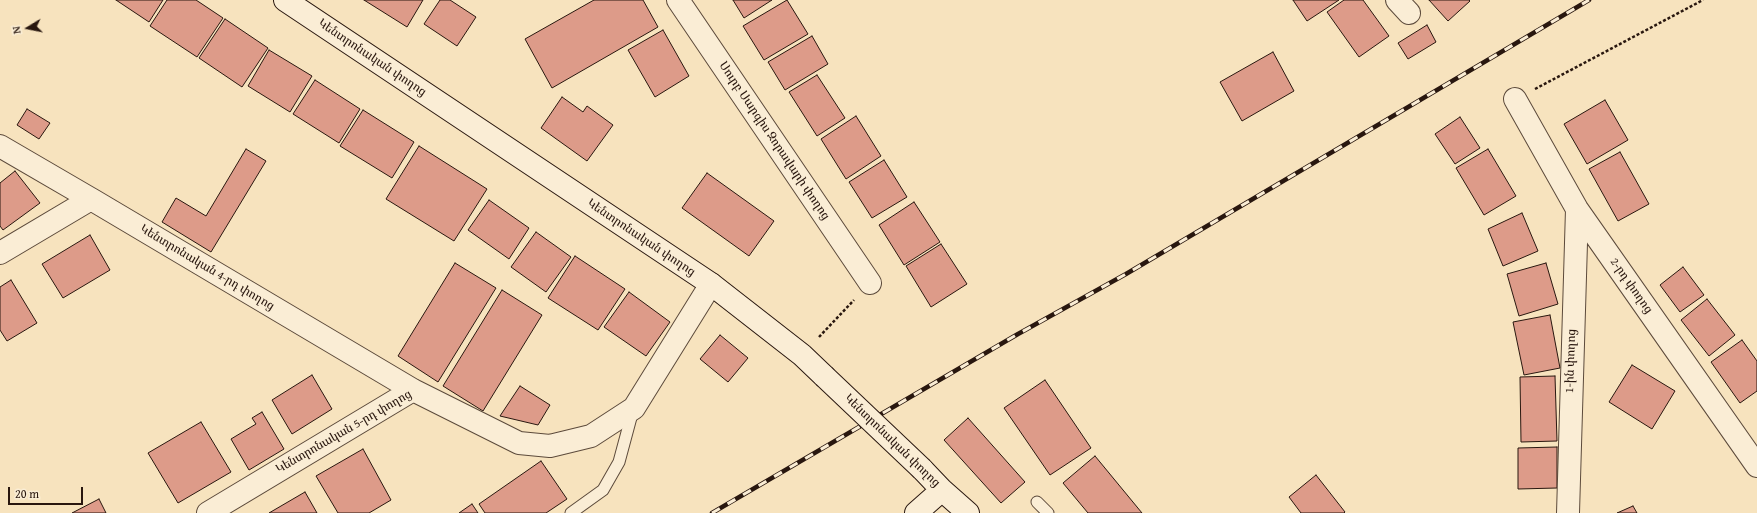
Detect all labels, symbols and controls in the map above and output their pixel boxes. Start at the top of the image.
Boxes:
north arrow [8,8,48,48]
street label: Կենտրոնական փողոց [315,16,429,100]
text: N [8,25,25,35]
street label: Սուրբ Սարգիս Զորավարի փողոց [715,59,833,223]
street label: Կենտրոնական փողոց [584,196,698,280]
street label: Կենտրոնական 4-րդ փողոց [137,222,277,314]
street label: 2-րդ փողոց [1607,255,1655,317]
street label: 1-ին փողոց [1563,329,1579,393]
street label: Կենտրոնական 5-րդ փողոց [274,387,414,477]
street label: Կենտրոնական փողոց [841,391,943,491]
scale bar [10,479,85,505]
text: 20 m [15,485,39,502]

